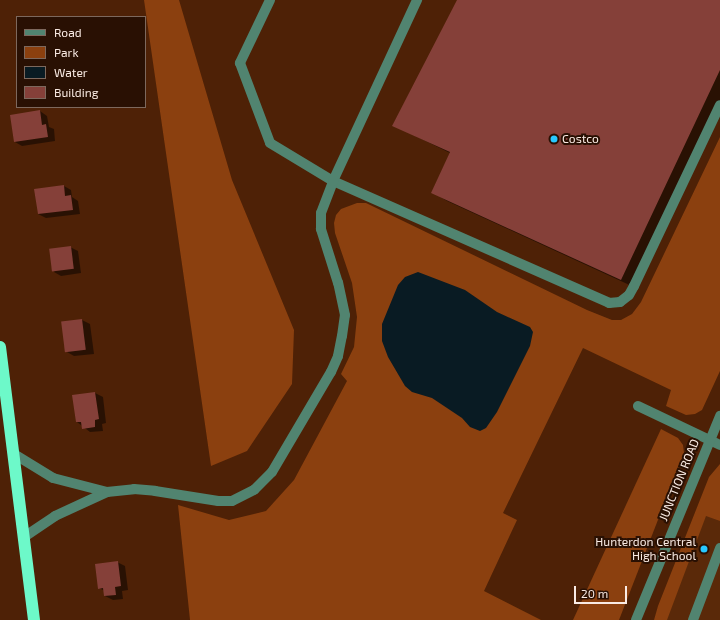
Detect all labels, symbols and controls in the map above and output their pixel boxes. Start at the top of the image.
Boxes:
legend [16,16,146,108]
text: Road [54,25,82,39]
text: Park [54,45,79,59]
text: Water [54,65,88,79]
text: Building [54,85,98,99]
place label: Costco [562,132,599,146]
marker: Costco [549,134,559,144]
street label: JUNCTION ROAD [656,437,702,523]
place label: Hunterdon Central High School [595,535,696,563]
marker: Hunterdon Central High School [699,544,709,554]
scale bar [576,578,629,604]
text: 20 m [581,586,608,600]

